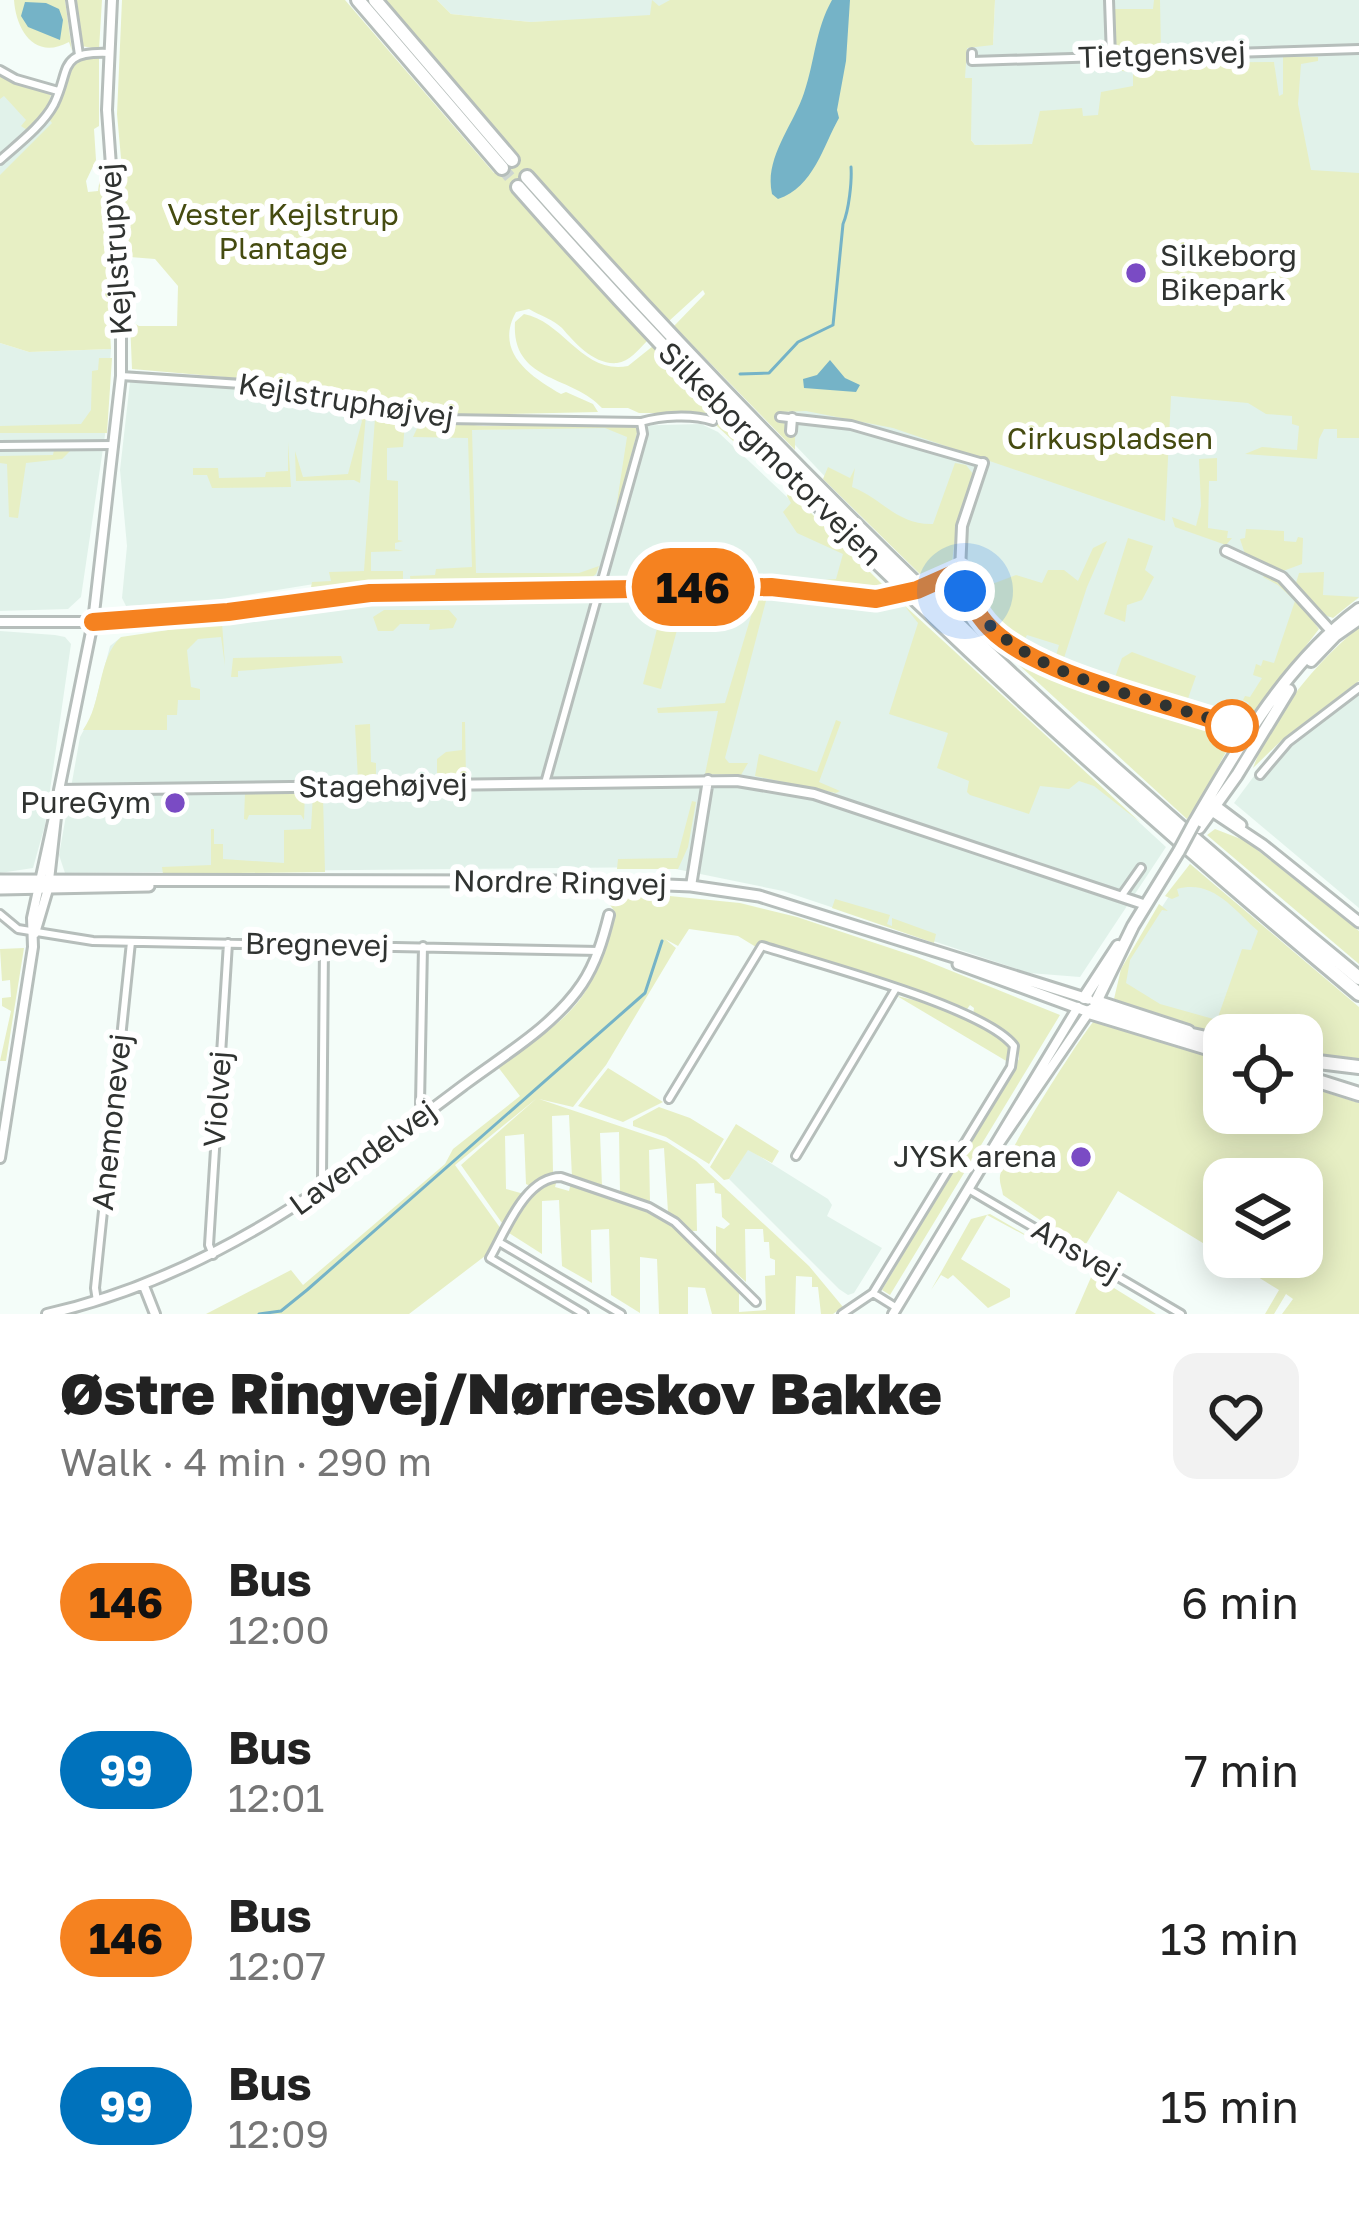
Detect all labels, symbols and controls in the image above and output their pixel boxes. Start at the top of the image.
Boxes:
street label: Tietgensvej [1077,33,1246,75]
street label: Kejlstrupvej [91,162,139,336]
park label: Vester Kejlstrup Plantage [167,196,399,266]
place label: Silkeborg Bikepark [1160,237,1297,307]
marker: Silkeborg Bikepark [1123,260,1149,286]
street label: Silkeborgmotorvejen [651,334,890,573]
street label: Kejlstruphøjvej [236,365,456,435]
park label: Cirkuspladsen [1007,420,1213,456]
line badge: 146 [624,548,762,626]
your location [935,561,995,621]
text: 146 [656,562,730,612]
unlabelled marker [1207,701,1257,751]
street label: Stagehøjvej [298,766,468,804]
place label: PureGym [20,784,151,820]
marker: PureGym [162,790,188,816]
street label: Nordre Ringvej [453,862,667,902]
street label: Bregnevej [245,925,389,963]
map controls [1203,1014,1323,1278]
button: locate [1203,1014,1323,1134]
street label: Anemonevej [84,1032,138,1212]
street label: Violvej [196,1049,238,1148]
street label: Lavendelvej [282,1092,443,1222]
place label: JYSK arena [893,1138,1057,1174]
marker: JYSK arena [1068,1144,1094,1170]
button: layers [1203,1158,1323,1278]
street label: Ansvej [1026,1211,1127,1290]
button: heart [1173,1353,1299,1479]
text: Østre Ringvej/Nørreskov Bakke [60,1358,942,1427]
text: Walk · 4 min · 290 m [60,1438,432,1485]
text: Bus [228,1552,312,1606]
text: 6 min [1181,1575,1299,1629]
text: 146 [89,1577,163,1627]
text: 12:00 [228,1606,330,1653]
text: Bus [228,1720,312,1774]
text: 7 min [1184,1743,1299,1797]
text: 99 [99,1745,153,1795]
text: 12:01 [228,1774,324,1821]
text: Bus [228,1888,312,1942]
text: 13 min [1160,1911,1299,1965]
text: 146 [89,1913,163,1963]
text: 12:07 [228,1942,326,1989]
text: Bus [228,2056,312,2110]
text: 15 min [1160,2079,1299,2133]
text: 99 [99,2081,153,2131]
text: 12:09 [228,2110,329,2157]

